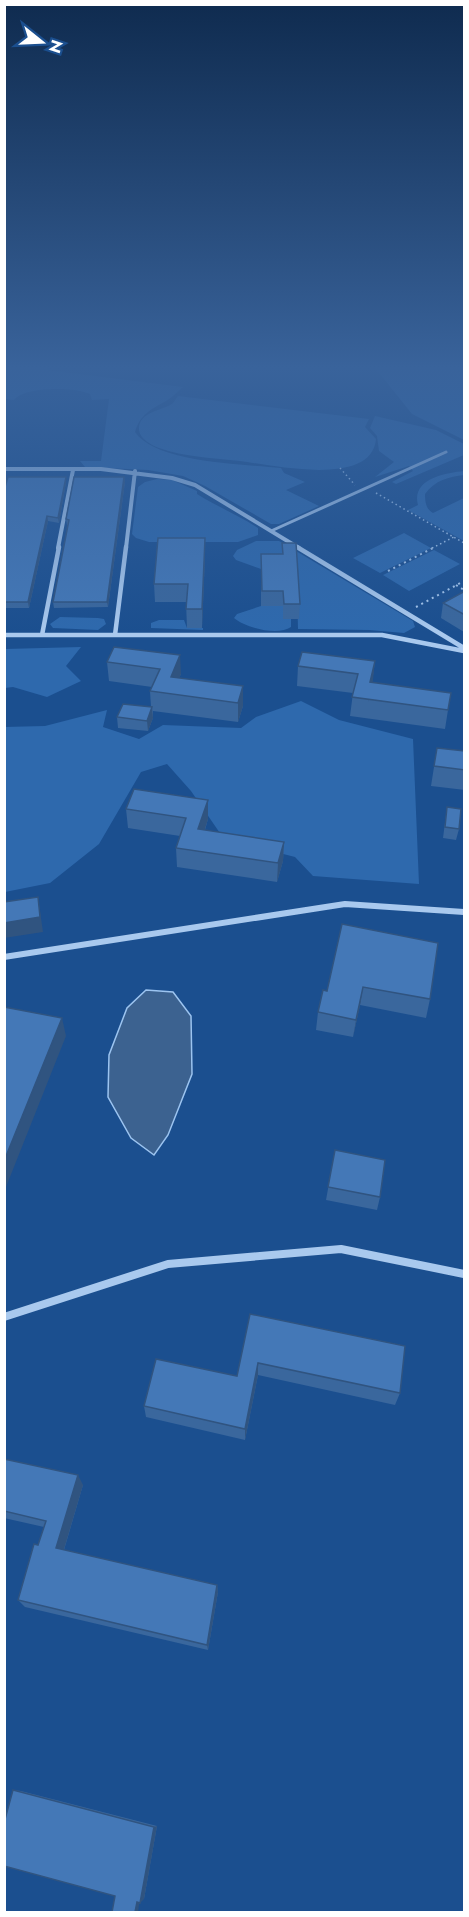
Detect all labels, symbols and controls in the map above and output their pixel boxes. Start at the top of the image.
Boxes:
north arrow [12,12,72,72]
text: N [43,37,69,56]

